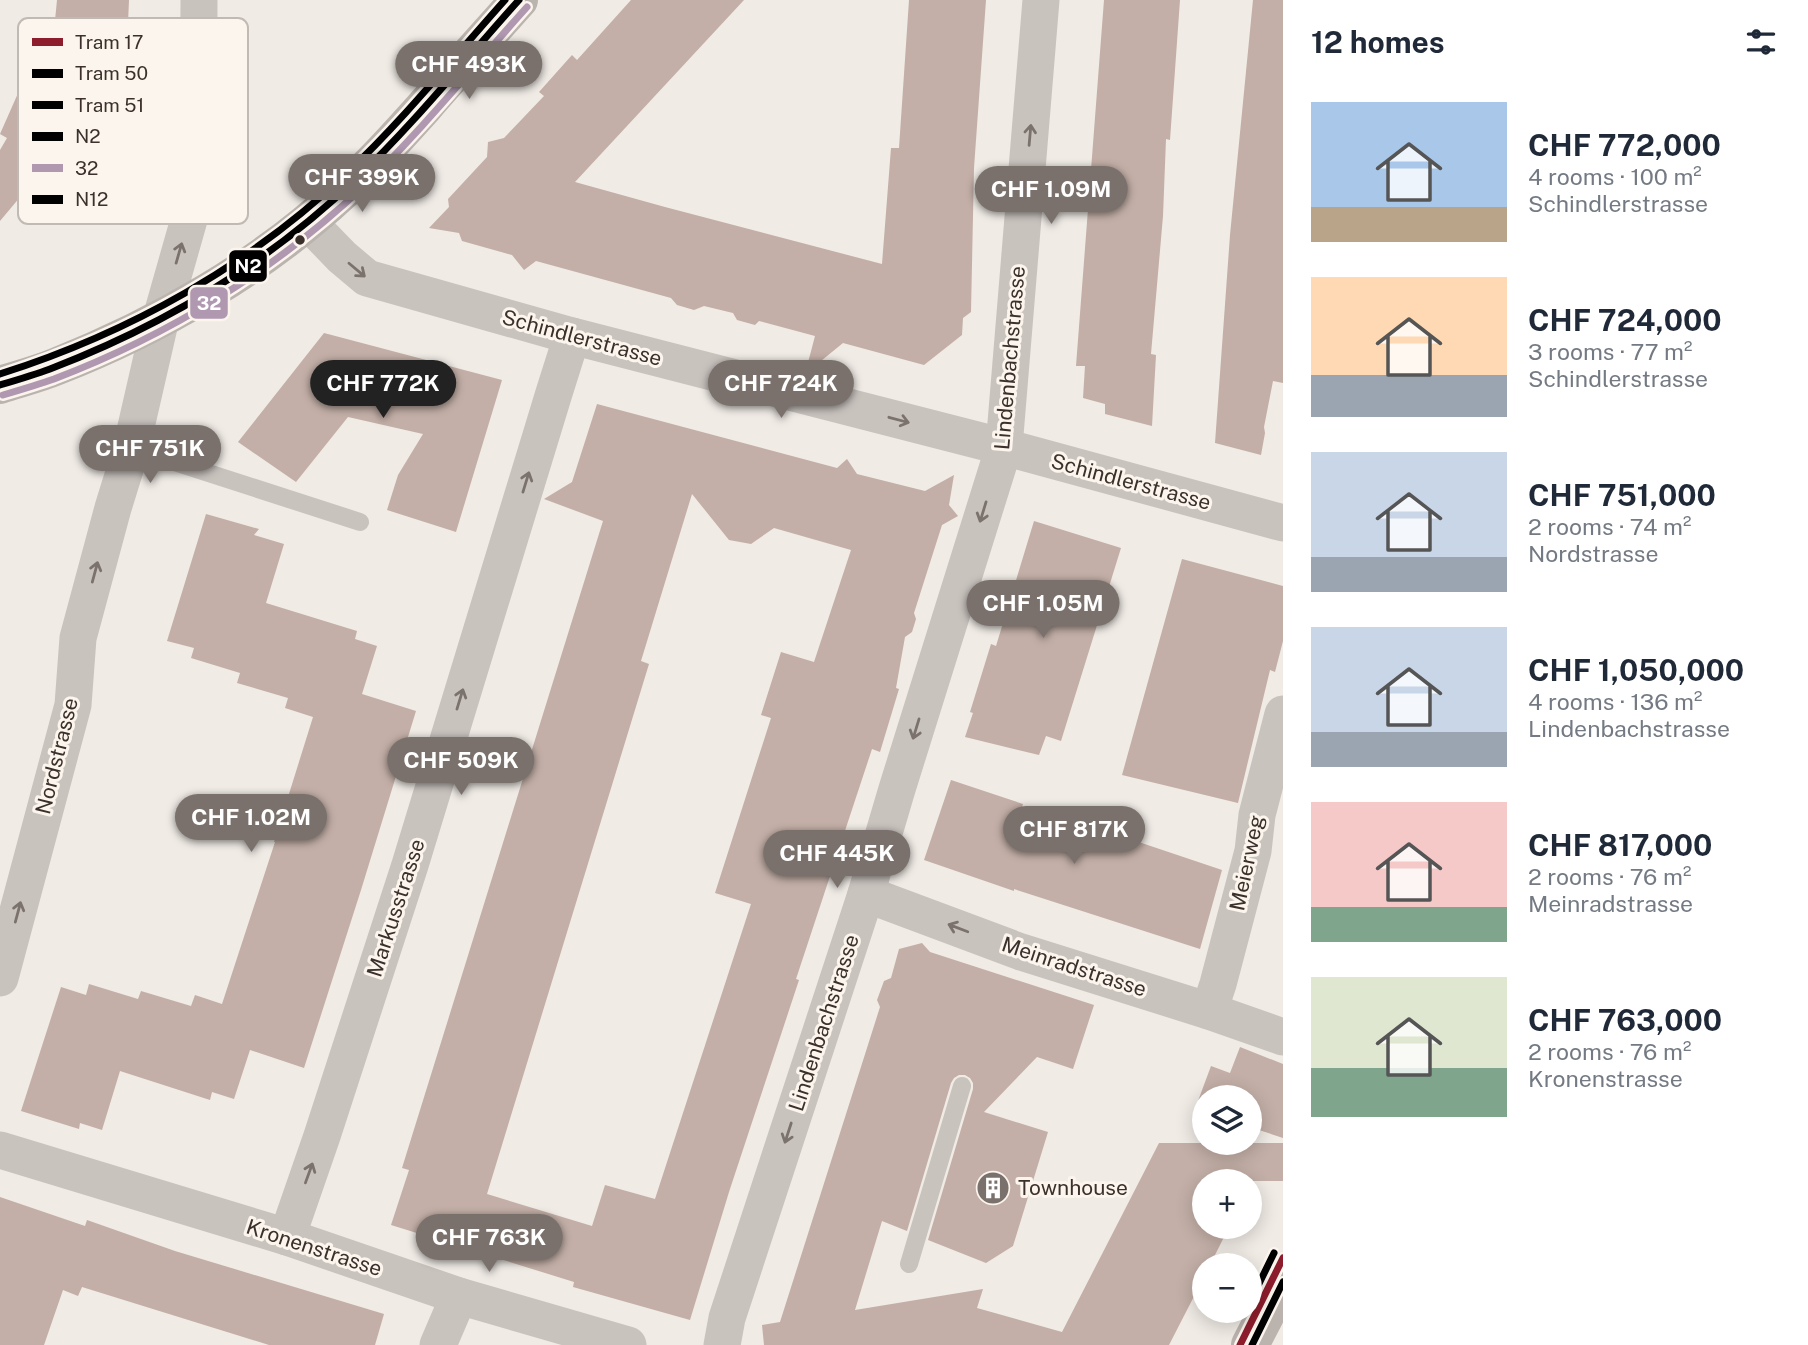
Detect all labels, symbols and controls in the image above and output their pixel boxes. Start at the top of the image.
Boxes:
legend [18,18,248,224]
icon: filters [1742,23,1780,61]
text: 12 homes [1311,24,1445,60]
text: Tram 17 [75,31,143,53]
pin: CHF 493K [397,42,541,101]
text: CHF 493K [411,50,527,77]
text: Tram 50 [75,62,148,84]
text: Tram 51 [75,94,144,116]
one-way arrow [1024,124,1037,147]
text: N2 [75,125,101,147]
text: CHF 772,000 [1528,127,1721,163]
icon: home [1367,130,1451,214]
pin: CHF 399K [290,154,434,214]
text: 32 [75,157,98,179]
text: CHF 399K [304,163,420,190]
text: 4 rooms · 100 m² [1528,163,1702,190]
pin: CHF 1.09M [971,166,1131,226]
text: CHF 1.09M [991,175,1111,202]
text: N12 [75,188,108,210]
text: Schindlerstrasse [1528,190,1708,217]
unlabelled marker [293,233,307,247]
one-way arrow [174,242,187,264]
line badge: N2 [228,249,268,283]
text: N2 [235,255,261,277]
one-way arrow [347,262,365,278]
street label: Lindenbachstrasse [989,265,1030,451]
line badge: 32 [189,286,229,320]
text: 32 [197,292,221,314]
text: CHF 724,000 [1528,302,1722,338]
street label: Schindlerstrasse [499,304,665,371]
icon: home [1367,305,1451,389]
text: 3 rooms · 77 m² [1528,338,1692,365]
pin: CHF 772K [311,360,455,420]
pin: CHF 724K [709,360,853,420]
text: Schindlerstrasse [1528,365,1708,392]
text: CHF 772K [326,369,440,396]
text: CHF 724K [724,369,838,396]
one-way arrow [888,415,910,428]
pin: CHF 751K [78,426,222,485]
text: CHF 751K [95,434,205,461]
street label: Schindlerstrasse [1048,448,1214,515]
one-way arrow [521,471,534,493]
text: CHF 751,000 [1528,477,1716,513]
icon: home [1367,480,1451,564]
one-way arrow [976,501,989,523]
text: 2 rooms · 74 m² [1528,513,1691,540]
text: Nordstrasse [1528,540,1658,567]
one-way arrow [90,561,103,583]
pin: CHF 1.05M [963,580,1123,640]
text: CHF 1.05M [982,589,1104,616]
text: CHF 1,050,000 [1528,652,1744,688]
icon: home [1367,655,1451,739]
text: 4 rooms · 136 m² [1528,688,1702,715]
one-way arrow [455,689,468,711]
street label: Nordstrasse [30,695,83,817]
text: Lindenbachstrasse [1528,715,1730,742]
one-way arrow [909,718,921,740]
pin: CHF 509K [389,738,533,797]
text: CHF 509K [403,746,519,773]
pin: CHF 1.02M [171,794,331,854]
text: CHF 1.02M [191,803,311,830]
pin: CHF 817K [1002,806,1146,866]
street label: Meierweg [1224,813,1269,913]
text: CHF 817K [1019,815,1129,842]
text: CHF 817,000 [1528,827,1712,863]
pin: CHF 445K [765,830,909,890]
icon: home [1367,830,1451,914]
street label: Markusstrasse [361,836,430,980]
text: CHF 445K [779,839,895,866]
text: 2 rooms · 76 m² [1528,863,1691,890]
text: Meinradstrasse [1528,890,1693,917]
one-way arrow [12,901,25,923]
one-way arrow [947,921,969,933]
street label: Lindenbachstrasse [783,931,864,1114]
street label: Meinradstrasse [999,931,1150,1002]
text: CHF 763,000 [1528,1002,1722,1038]
icon: home [1367,1005,1451,1089]
text: 2 rooms · 76 m² [1528,1038,1691,1065]
text: Kronenstrasse [1528,1065,1683,1092]
map controls [1192,1085,1262,1323]
button: layers [1192,1085,1262,1155]
one-way arrow [780,1122,793,1144]
one-way arrow [304,1162,316,1184]
building icon: Townhouse [974,1169,1012,1207]
button: + [1192,1169,1262,1239]
place label: Townhouse [1018,1175,1128,1200]
street label: Kronenstrasse [243,1214,385,1281]
pin: CHF 763K [417,1214,561,1274]
text: CHF 763K [432,1223,546,1250]
button: − [1192,1253,1262,1323]

